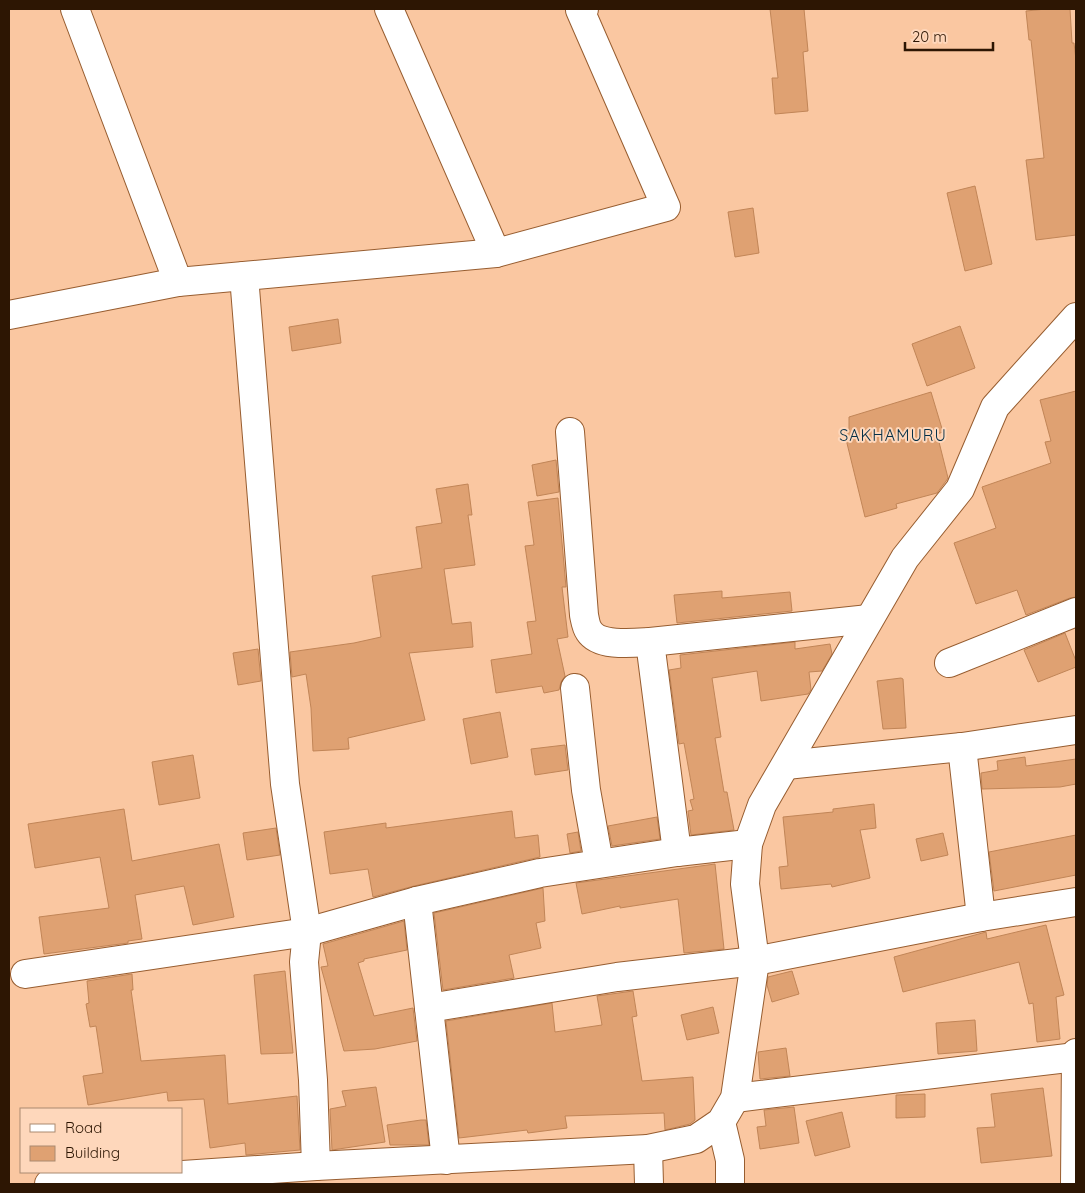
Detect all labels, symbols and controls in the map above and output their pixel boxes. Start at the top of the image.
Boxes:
scale bar [905,20,992,52]
text: 20 m [912,27,947,46]
district label: SAKHAMURU [839,425,947,445]
legend [20,1108,182,1173]
text: Road [65,1118,102,1137]
text: Building [65,1143,120,1162]

